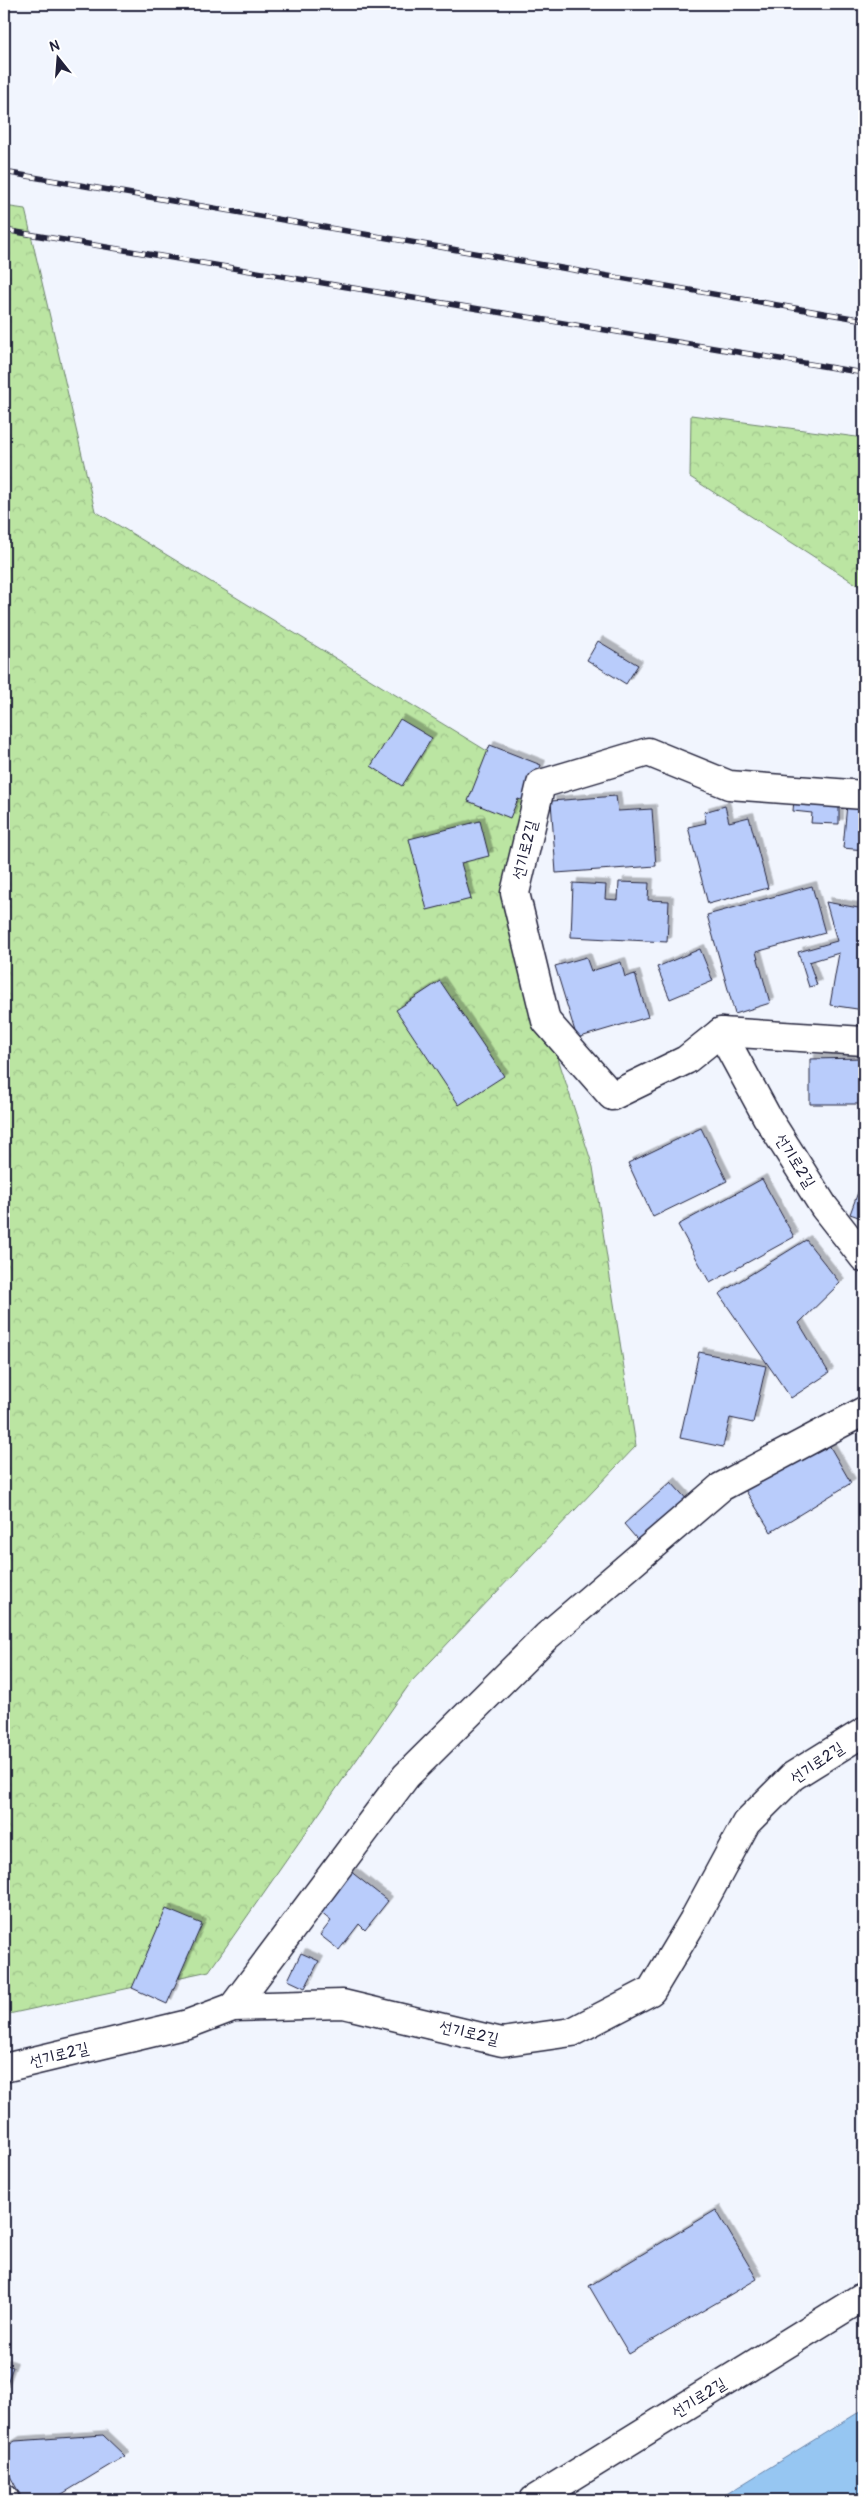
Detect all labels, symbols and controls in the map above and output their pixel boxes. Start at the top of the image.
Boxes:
north arrow [32,32,82,82]
text: N [47,37,61,56]
street label: 선기로2길 [508,818,542,882]
street label: 선기로2길 [771,1130,820,1192]
street label: 선기로2길 [786,1738,848,1788]
street label: 선기로2길 [437,2016,501,2050]
street label: 선기로2길 [27,2038,91,2072]
street label: 선기로2길 [668,2373,730,2422]

